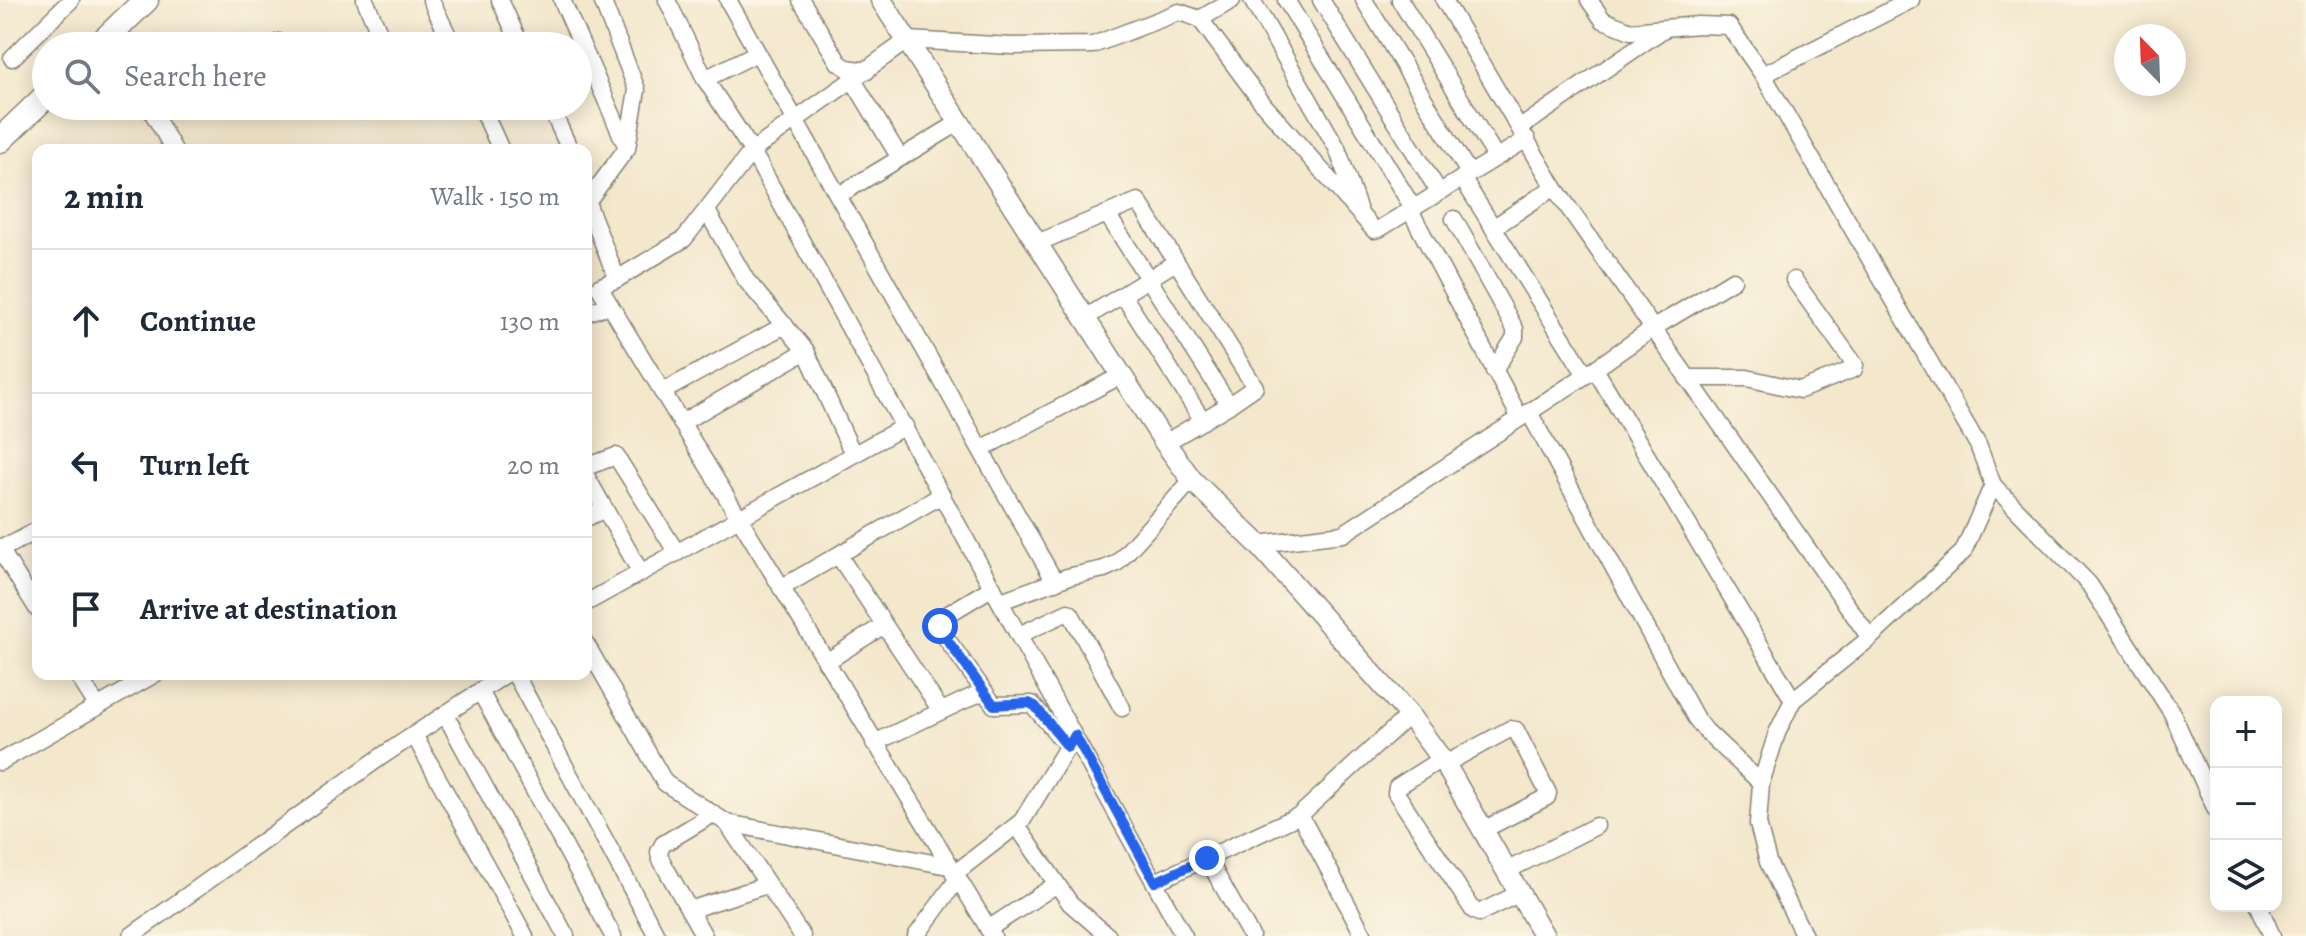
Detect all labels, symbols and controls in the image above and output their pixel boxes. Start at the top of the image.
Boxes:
north arrow [2114,24,2186,96]
search box [32,32,592,120]
icon: search [60,54,104,98]
text: Search here [124,56,267,96]
text: 2 min [64,173,144,220]
text: Walk · 150 m [430,179,560,214]
icon: ahead [64,299,108,343]
text: Continue [140,301,256,341]
text: 130 m [500,304,560,339]
icon: left [64,443,108,487]
text: Turn left [140,445,249,485]
text: 20 m [507,448,560,483]
icon: arrive [64,587,108,631]
text: Arrive at destination [140,589,397,629]
route start [922,608,958,644]
map controls [2210,696,2282,912]
button: + [2210,696,2282,768]
button: − [2210,768,2282,840]
route end [1189,840,1225,876]
button: layers [2210,840,2282,912]

